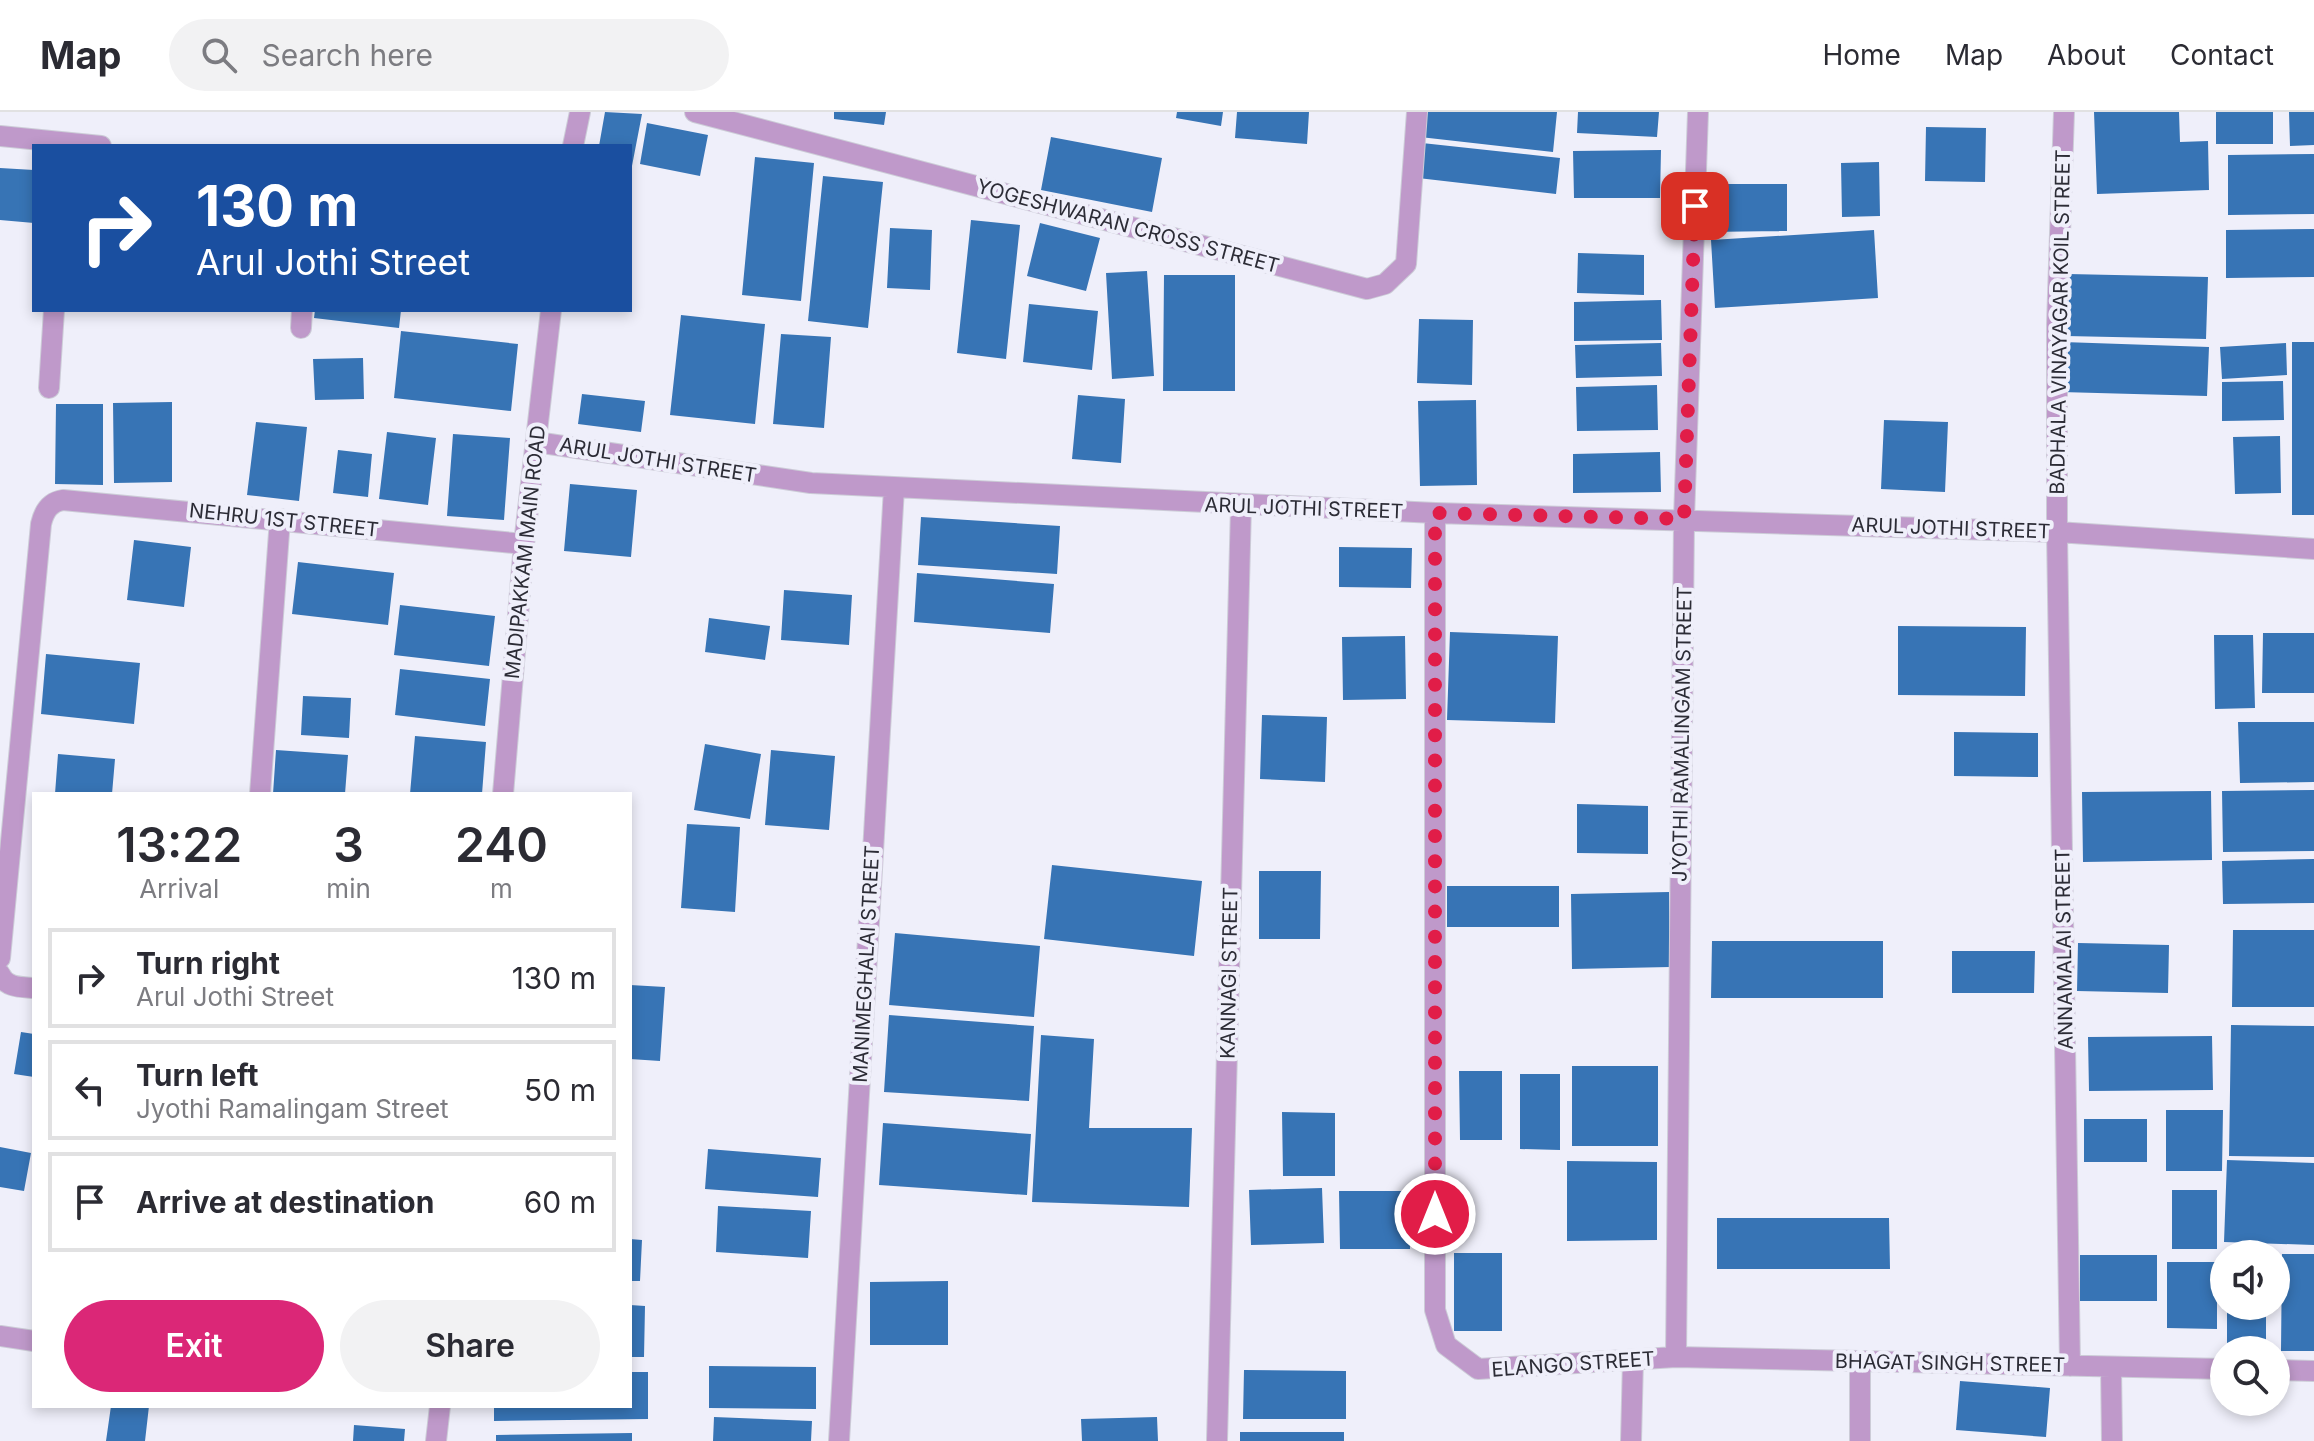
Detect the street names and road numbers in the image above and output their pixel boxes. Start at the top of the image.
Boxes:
street label: BADHALA VINAYAGAR KOIL STREET [2045,149,2075,495]
street label: YOGESHWARAN CROSS STREET [974,174,1282,278]
street label: MADIPAKKAM MAIN ROAD [500,424,550,680]
street label: ARUL JOTHI STREET [558,433,758,487]
street label: ARUL JOTHI STREET [1204,493,1404,523]
street label: NEHRU 1ST STREET [188,498,380,542]
street label: ARUL JOTHI STREET [1851,513,2051,543]
street label: JYOTHI RAMALINGAM STREET [1667,586,1697,882]
street label: MANIMEGHALAI STREET [848,845,884,1083]
street label: ANNAMALAI STREET [2050,848,2078,1050]
street label: KANNAGI STREET [1216,887,1242,1059]
street label: ELANGO STREET [1491,1346,1655,1382]
street label: BHAGAT SINGH STREET [1835,1349,2065,1377]

